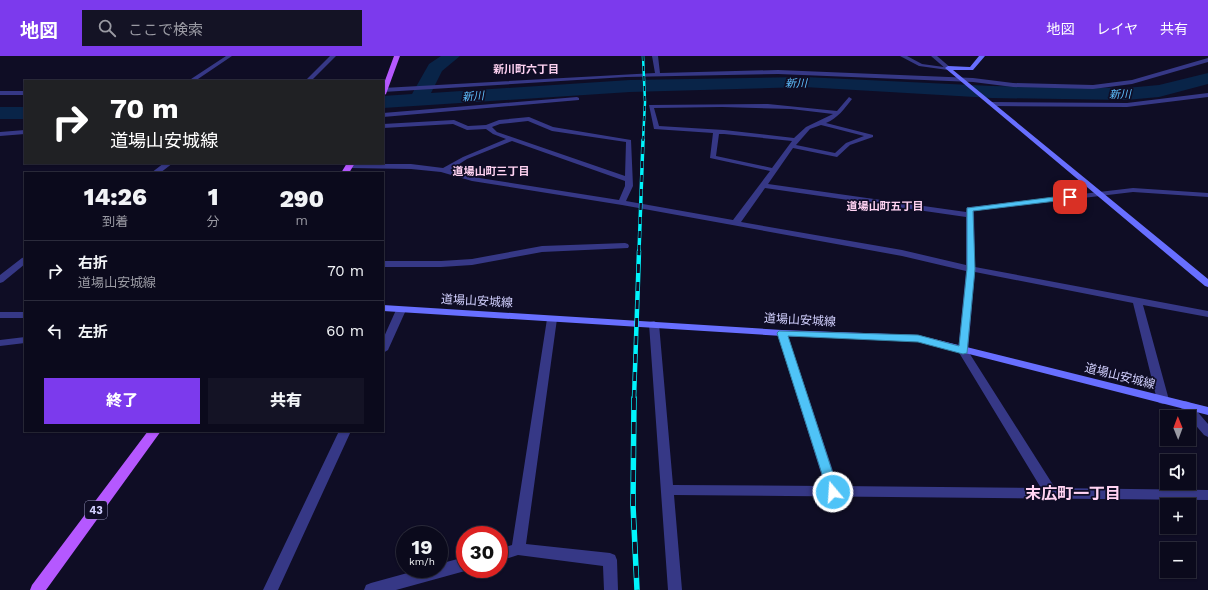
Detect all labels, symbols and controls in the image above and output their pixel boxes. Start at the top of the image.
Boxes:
search box [82,10,362,46]
icon: search [96,17,118,39]
text: 地図 [20,19,58,42]
text: ここで検索 [128,21,203,39]
text: 地図 [1046,21,1074,37]
text: レイヤ [1096,21,1138,37]
text: 共有 [1160,21,1188,37]
district label: 新川町六丁目 [493,63,559,76]
water label: 新川 [785,77,808,90]
water label: 新川 [1109,88,1132,101]
water label: 新川 [462,89,485,104]
text: 70 m [110,92,179,125]
icon: right [44,96,96,148]
text: 道場山安城線 [110,130,218,151]
district label: 道場山町三丁目 [453,165,530,178]
pin [1053,180,1087,214]
text: 14:26 [84,183,147,211]
text: 1 [208,183,218,211]
text: 290 [279,185,324,213]
icon: arrive [1059,186,1081,208]
district label: 道場山町五丁目 [847,200,924,213]
text: m [296,213,308,228]
text: 到着 [102,214,128,229]
text: 分 [207,214,220,229]
text: 右折 [78,254,108,272]
icon: right [44,260,66,282]
text: 70 m [327,262,364,280]
text: 道場山安城線 [78,275,156,290]
street label: 道場山安城線 [441,292,513,310]
street label: 道場山安城線 [764,311,836,329]
icon: left [44,320,66,342]
text: 60 m [326,322,364,340]
text: 左折 [78,323,108,341]
street label: 道場山安城線 [1083,360,1157,392]
button: 終了 [44,378,200,424]
button: 共有 [208,378,364,424]
north arrow [1160,410,1196,446]
map controls [1160,410,1196,578]
button: sound [1160,454,1196,490]
position arrow [812,471,854,513]
district label: 末広町一丁目 [1025,484,1121,503]
button: + [1160,498,1196,534]
road number: 43 [85,501,107,519]
speed limit sign: 30 [456,526,508,578]
text: 19 [412,535,432,559]
button: − [1160,542,1196,578]
text: km/h [409,556,435,567]

